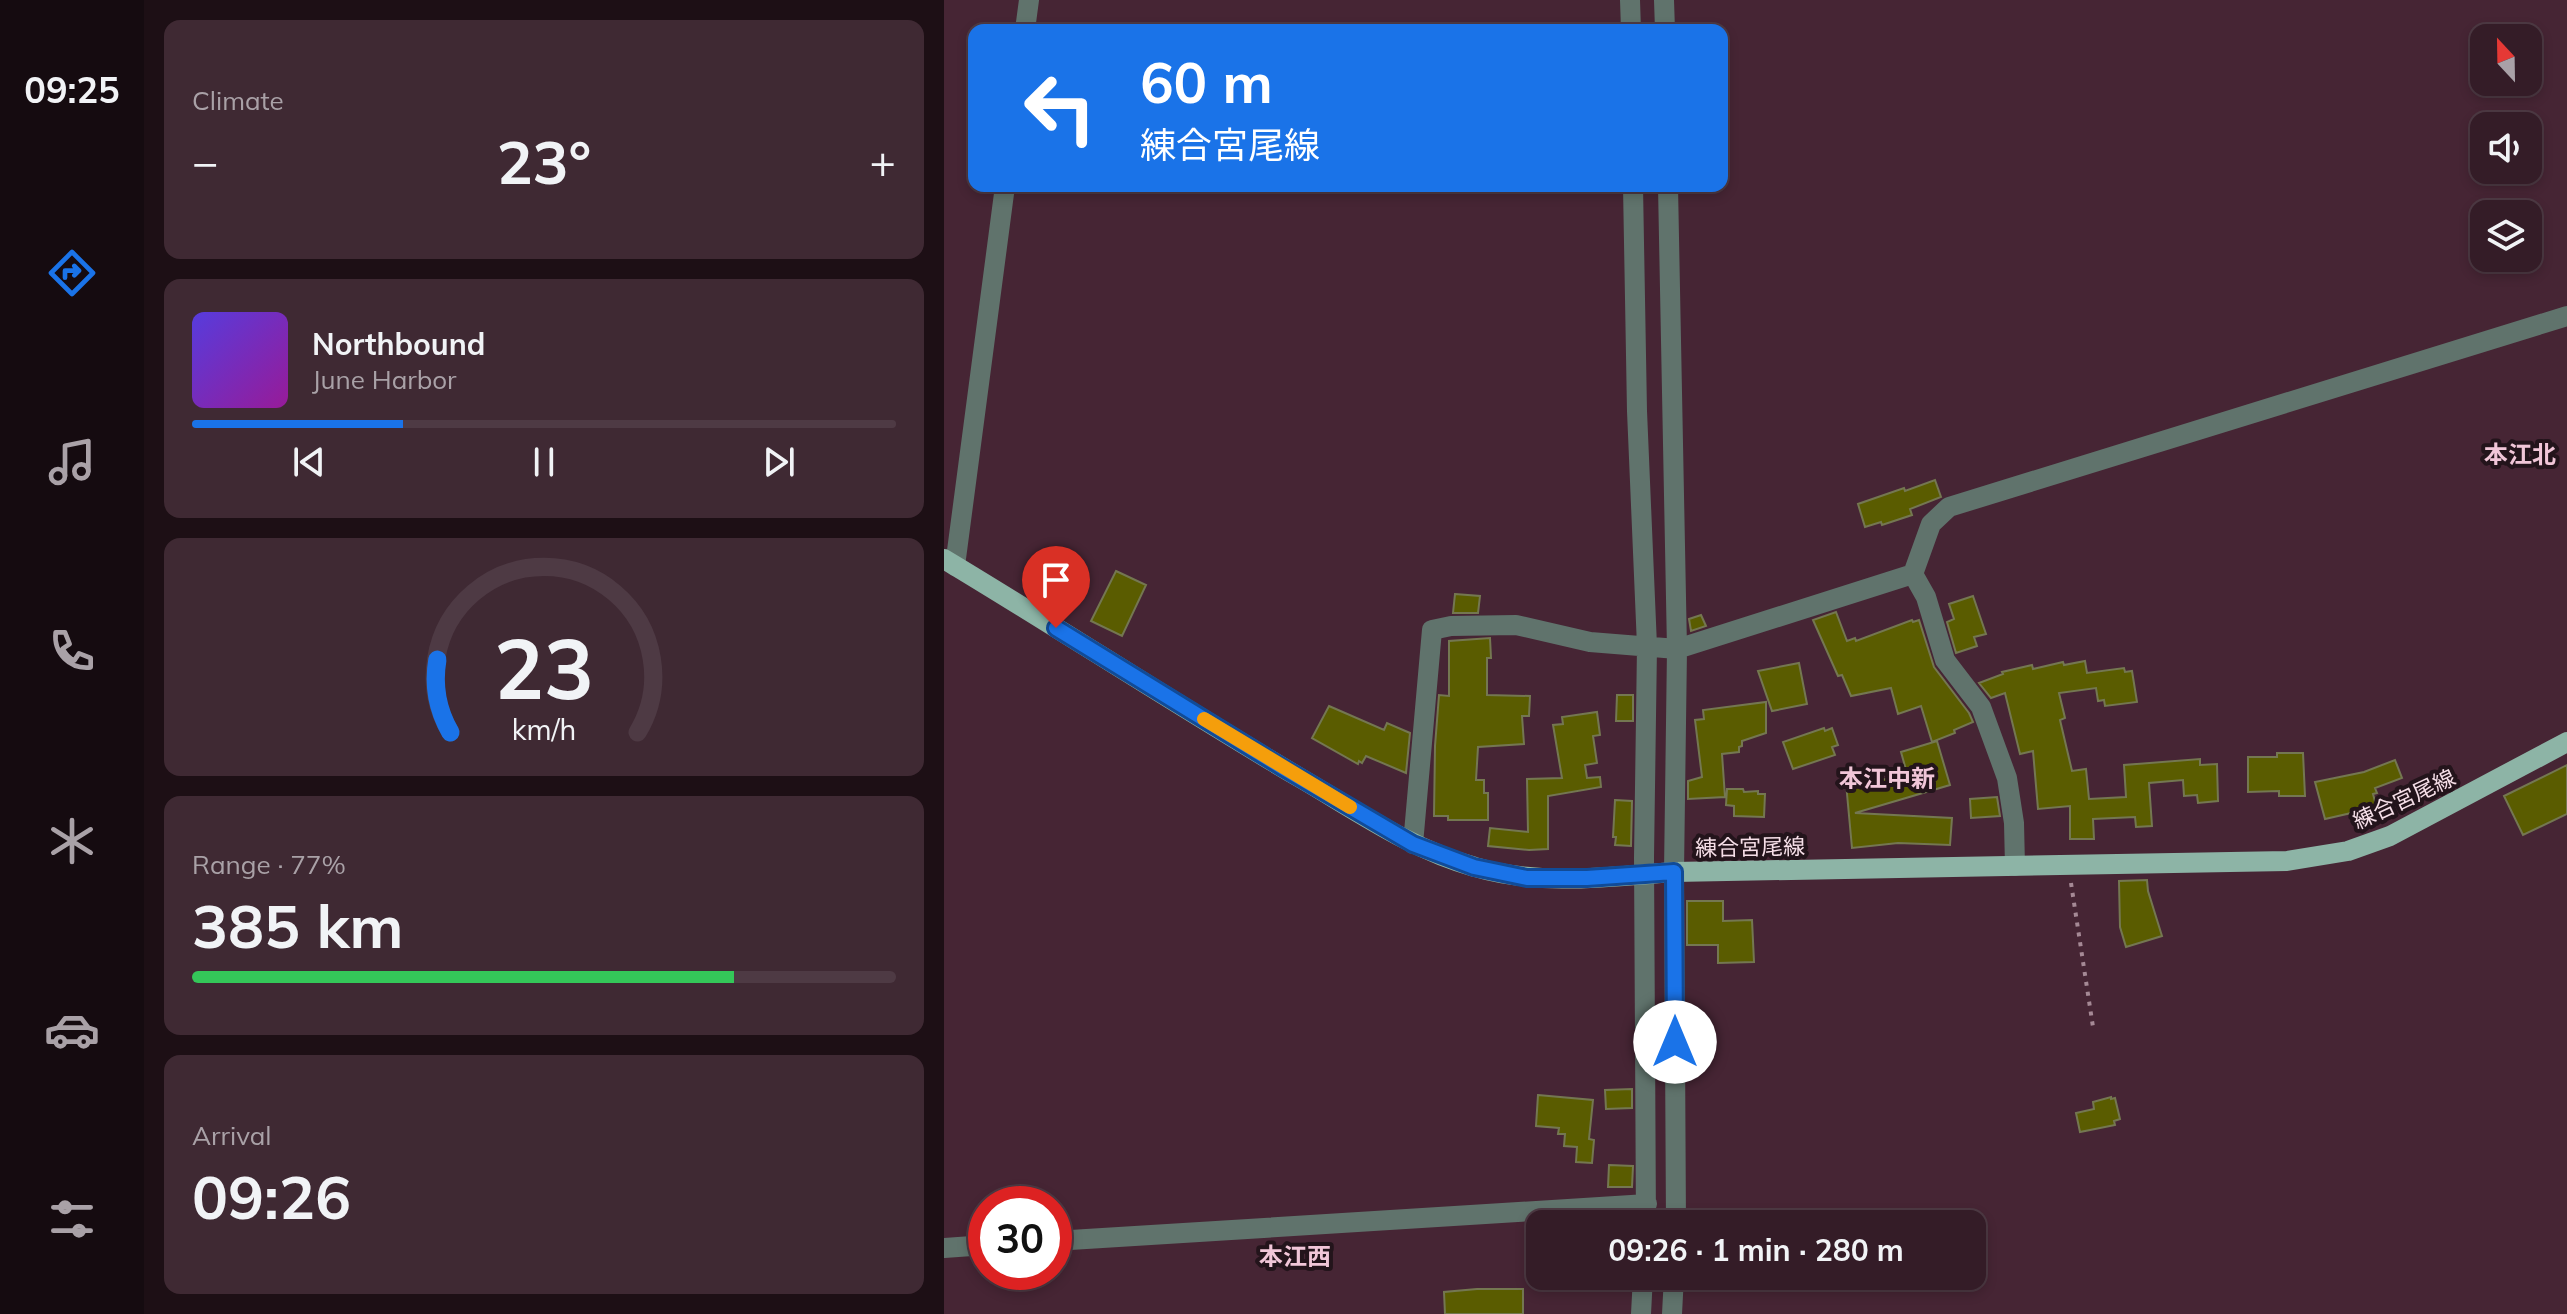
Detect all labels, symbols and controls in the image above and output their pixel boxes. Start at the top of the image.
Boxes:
north arrow [2470,24,2542,96]
map controls [2470,24,2542,272]
text: 60 m [1140,47,1273,117]
icon: left [1008,56,1112,160]
text: 09:25 [24,67,120,112]
text: Climate [192,84,284,117]
button: sound [2470,112,2542,184]
text: 練合宮尾線 [1140,122,1320,167]
text: 23° [497,124,591,199]
text: − [192,134,218,189]
text: + [870,134,896,189]
button: layers [2470,200,2542,272]
icon: directions [44,245,100,301]
text: Northbound [312,325,485,363]
text: June Harbor [312,363,457,396]
icon: music [44,434,100,490]
district label: 本江北 [2484,439,2556,469]
icon: previous [287,440,331,484]
icon: pause [522,440,566,484]
icon: next [757,440,801,484]
pin [1022,546,1090,628]
icon: arrive [1034,558,1078,602]
text: 23 [494,615,594,720]
icon: phone [44,623,100,679]
text: km/h [512,711,576,747]
district label: 本江中新 [1839,763,1935,793]
street label: 練合宮尾線 [2348,763,2460,835]
icon: climate [44,813,100,869]
street label: 練合宮尾線 [1695,832,1805,862]
text: Range · 77% [192,848,346,881]
text: 385 km [192,888,404,963]
position arrow [1633,1000,1717,1084]
icon: car [44,1002,100,1058]
text: Arrival [192,1119,272,1152]
text: 09:26 [192,1159,351,1234]
speed limit sign: 30 [968,1186,1072,1290]
icon: filters [44,1191,100,1247]
text: 09:26 · 1 min · 280 m [1608,1231,1904,1269]
district label: 本江西 [1259,1241,1331,1271]

